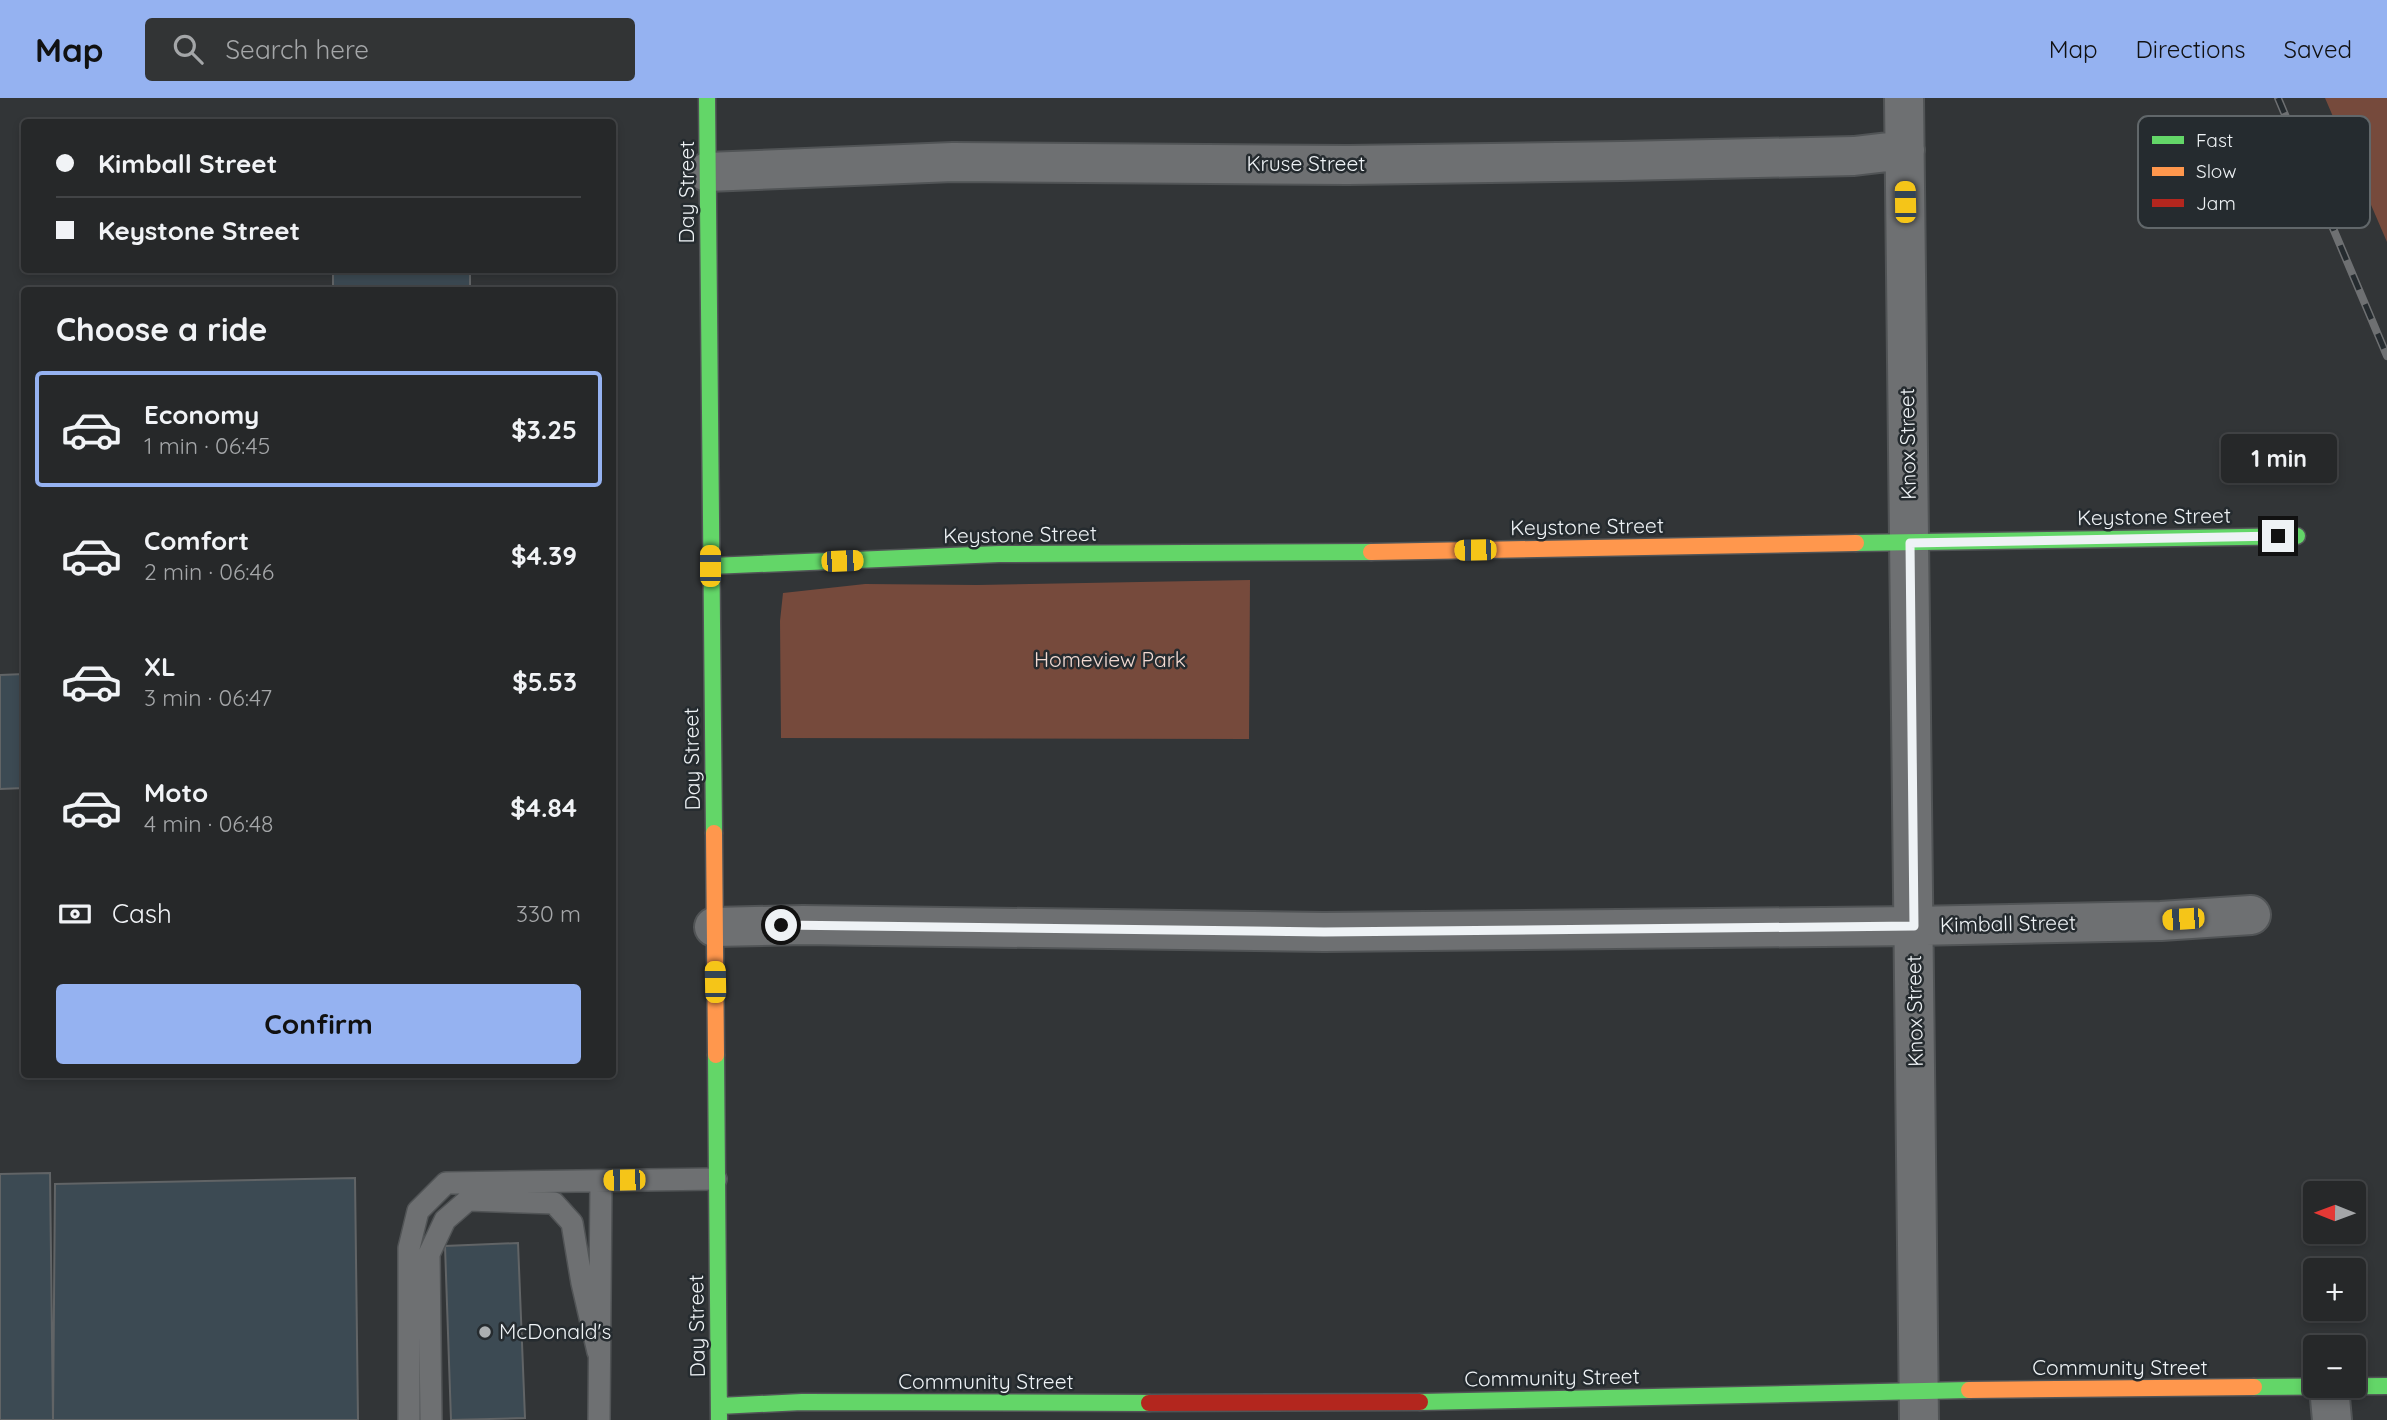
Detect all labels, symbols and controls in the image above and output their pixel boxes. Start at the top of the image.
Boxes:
search box [145,18,635,81]
text: Map [35,29,103,70]
icon: search [169,30,207,68]
text: Search here [225,33,369,66]
text: Map [2049,34,2098,64]
text: Directions [2136,34,2246,64]
text: Saved [2284,34,2352,64]
legend [2138,116,2370,228]
text: Fast [2196,128,2233,152]
street label: Day Street [673,141,699,243]
text: Kimball Street [98,147,277,180]
street label: Kruse Street [1247,150,1365,176]
text: Slow [2196,159,2237,183]
car [1895,181,1916,223]
text: Jam [2196,191,2236,215]
text: Keystone Street [98,214,300,247]
text: Choose a ride [56,309,268,349]
street label: Knox Street [1893,388,1921,500]
icon: car [60,398,123,461]
text: Economy [144,398,259,431]
text: $3.25 [511,413,577,446]
text: 1 min · 06:45 [144,431,270,460]
callout: 1 min [2220,434,2336,484]
text: 1 min [2251,444,2307,473]
street label: Keystone Street [2077,502,2231,530]
street label: Keystone Street [1510,512,1664,540]
street label: Keystone Street [943,520,1097,548]
route end [2262,520,2294,552]
icon: car [60,524,123,587]
text: Comfort [144,524,249,557]
text: $4.39 [511,539,577,572]
car [1454,539,1497,561]
car [700,545,721,587]
car [821,550,864,572]
text: 2 min · 06:46 [144,557,274,586]
park label: Homeview Park [1034,646,1186,672]
icon: car [60,650,123,713]
text: XL [144,650,176,683]
text: $5.53 [512,665,577,698]
text: 3 min · 06:47 [144,683,272,712]
street label: Day Street [677,707,705,811]
icon: car [60,776,123,839]
text: Moto [144,776,208,809]
text: $4.84 [510,791,577,824]
text: 4 min · 06:48 [144,809,274,838]
icon: cash [56,895,94,933]
text: Cash [112,897,172,930]
text: 330 m [516,899,581,928]
car [2162,907,2205,931]
route start [765,909,797,941]
street label: Kimball Street [1940,909,2076,937]
street label: Knox Street [1900,955,1928,1067]
car [705,961,726,1003]
button: Confirm [56,984,581,1064]
car [603,1169,646,1191]
north arrow [2303,1181,2366,1244]
map controls [2303,1181,2366,1398]
button: + [2303,1258,2366,1321]
street label: Day Street [682,1274,710,1378]
place label: McDonald's [499,1318,611,1344]
marker: McDonald's [477,1324,493,1340]
button: − [2303,1335,2366,1398]
street label: Community Street [2032,1354,2208,1380]
street label: Community Street [1464,1362,1640,1392]
street label: Community Street [898,1368,1074,1394]

